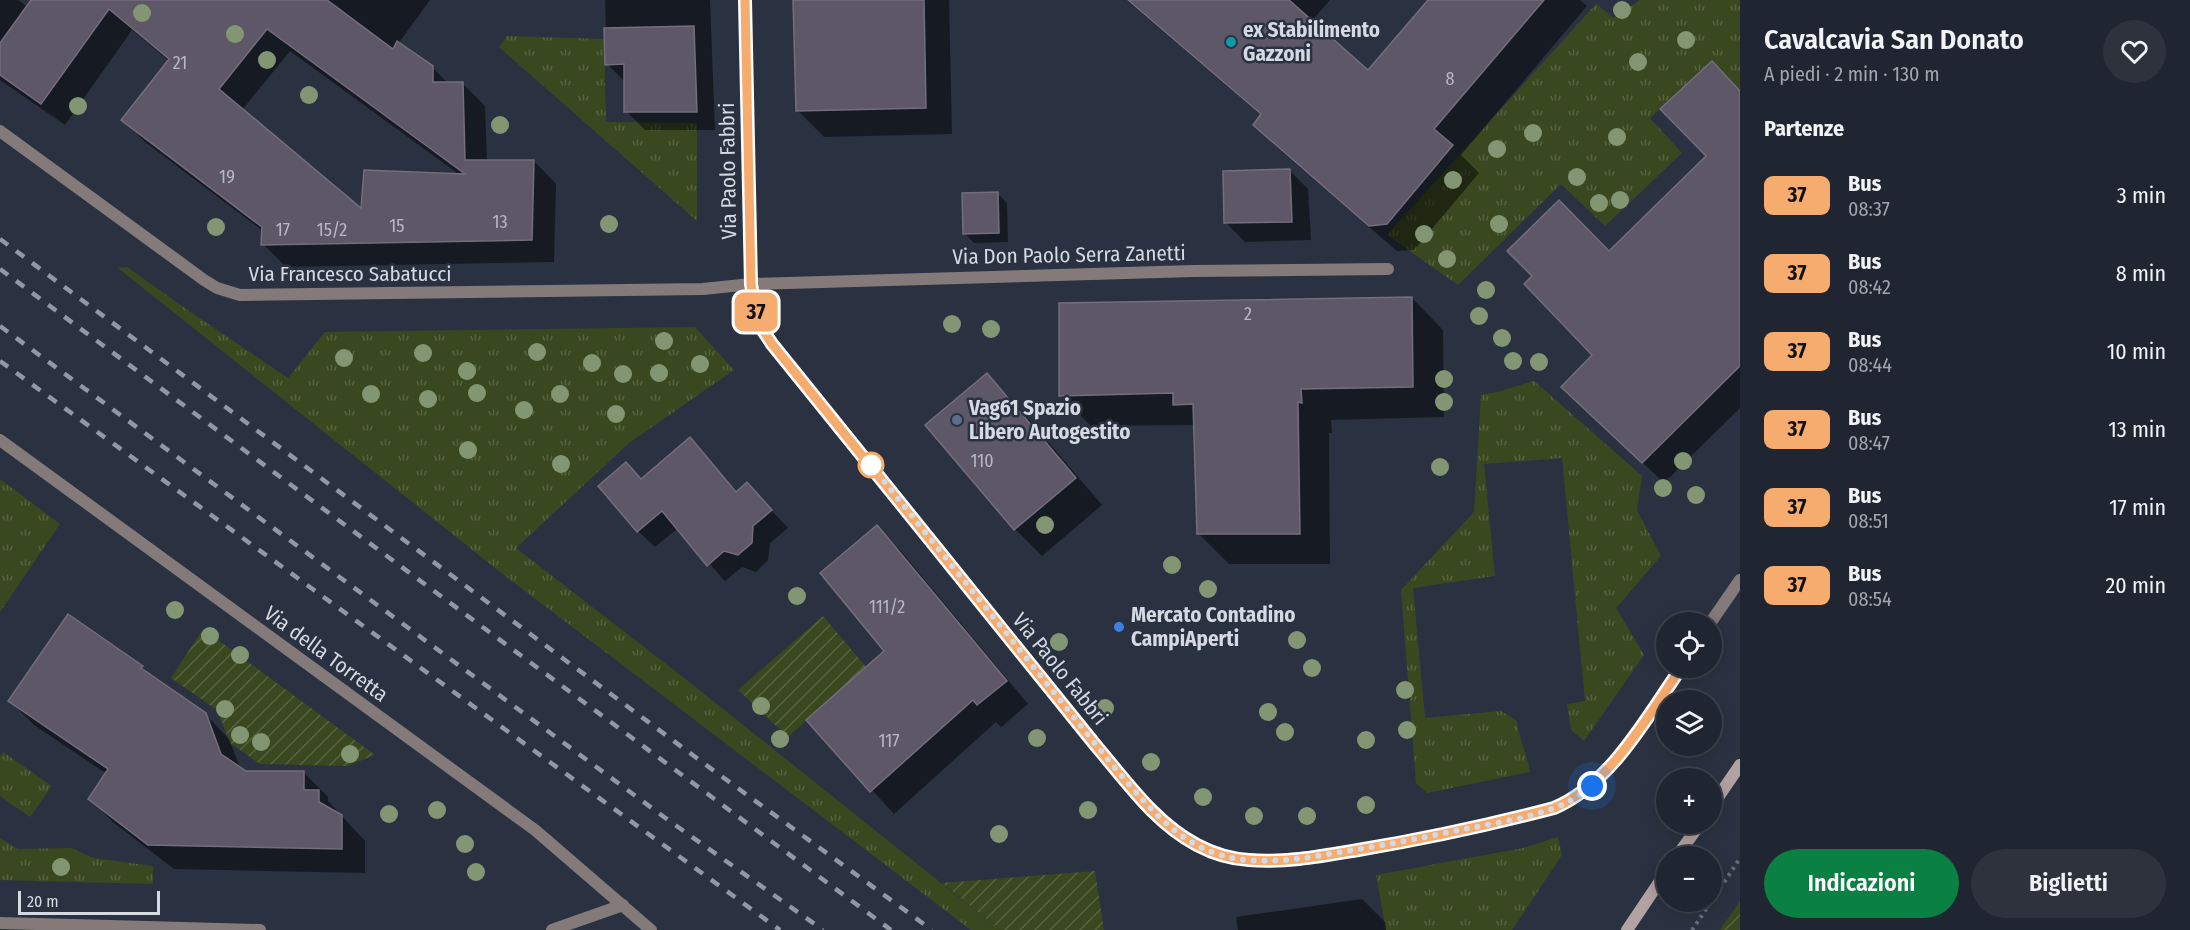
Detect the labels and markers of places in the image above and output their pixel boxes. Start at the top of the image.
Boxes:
place label: ex Stabilimento Gazzoni [1243,17,1380,67]
marker: ex Stabilimento Gazzoni [1224,35,1238,49]
place label: Vag61 Spazio Libero Autogestito [968,395,1130,445]
marker: Vag61 Spazio Libero Autogestito [950,413,964,427]
unlabelled marker [858,452,884,478]
place label: Mercato Contadino CampiAperti [1131,602,1295,652]
marker: Mercato Contadino CampiAperti [1112,620,1126,634]

